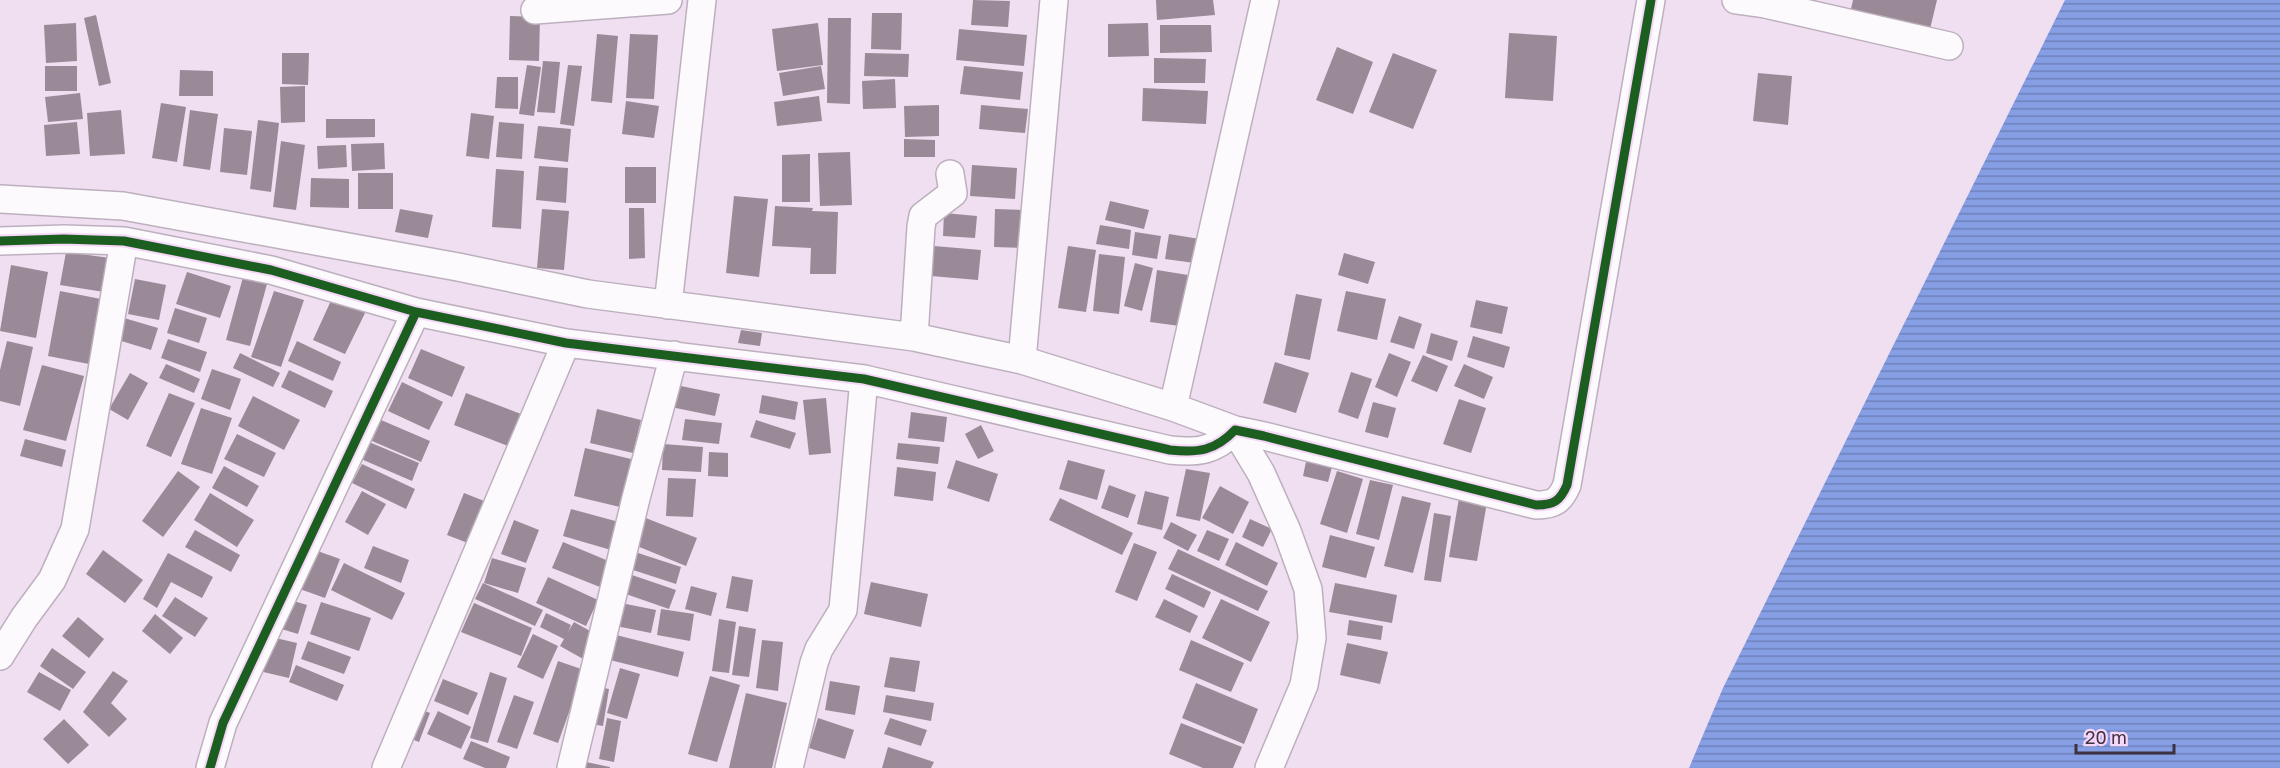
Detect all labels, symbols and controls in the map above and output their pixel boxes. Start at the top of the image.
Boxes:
scale bar [2076,717,2174,755]
text: 20 m [2085,726,2127,748]

